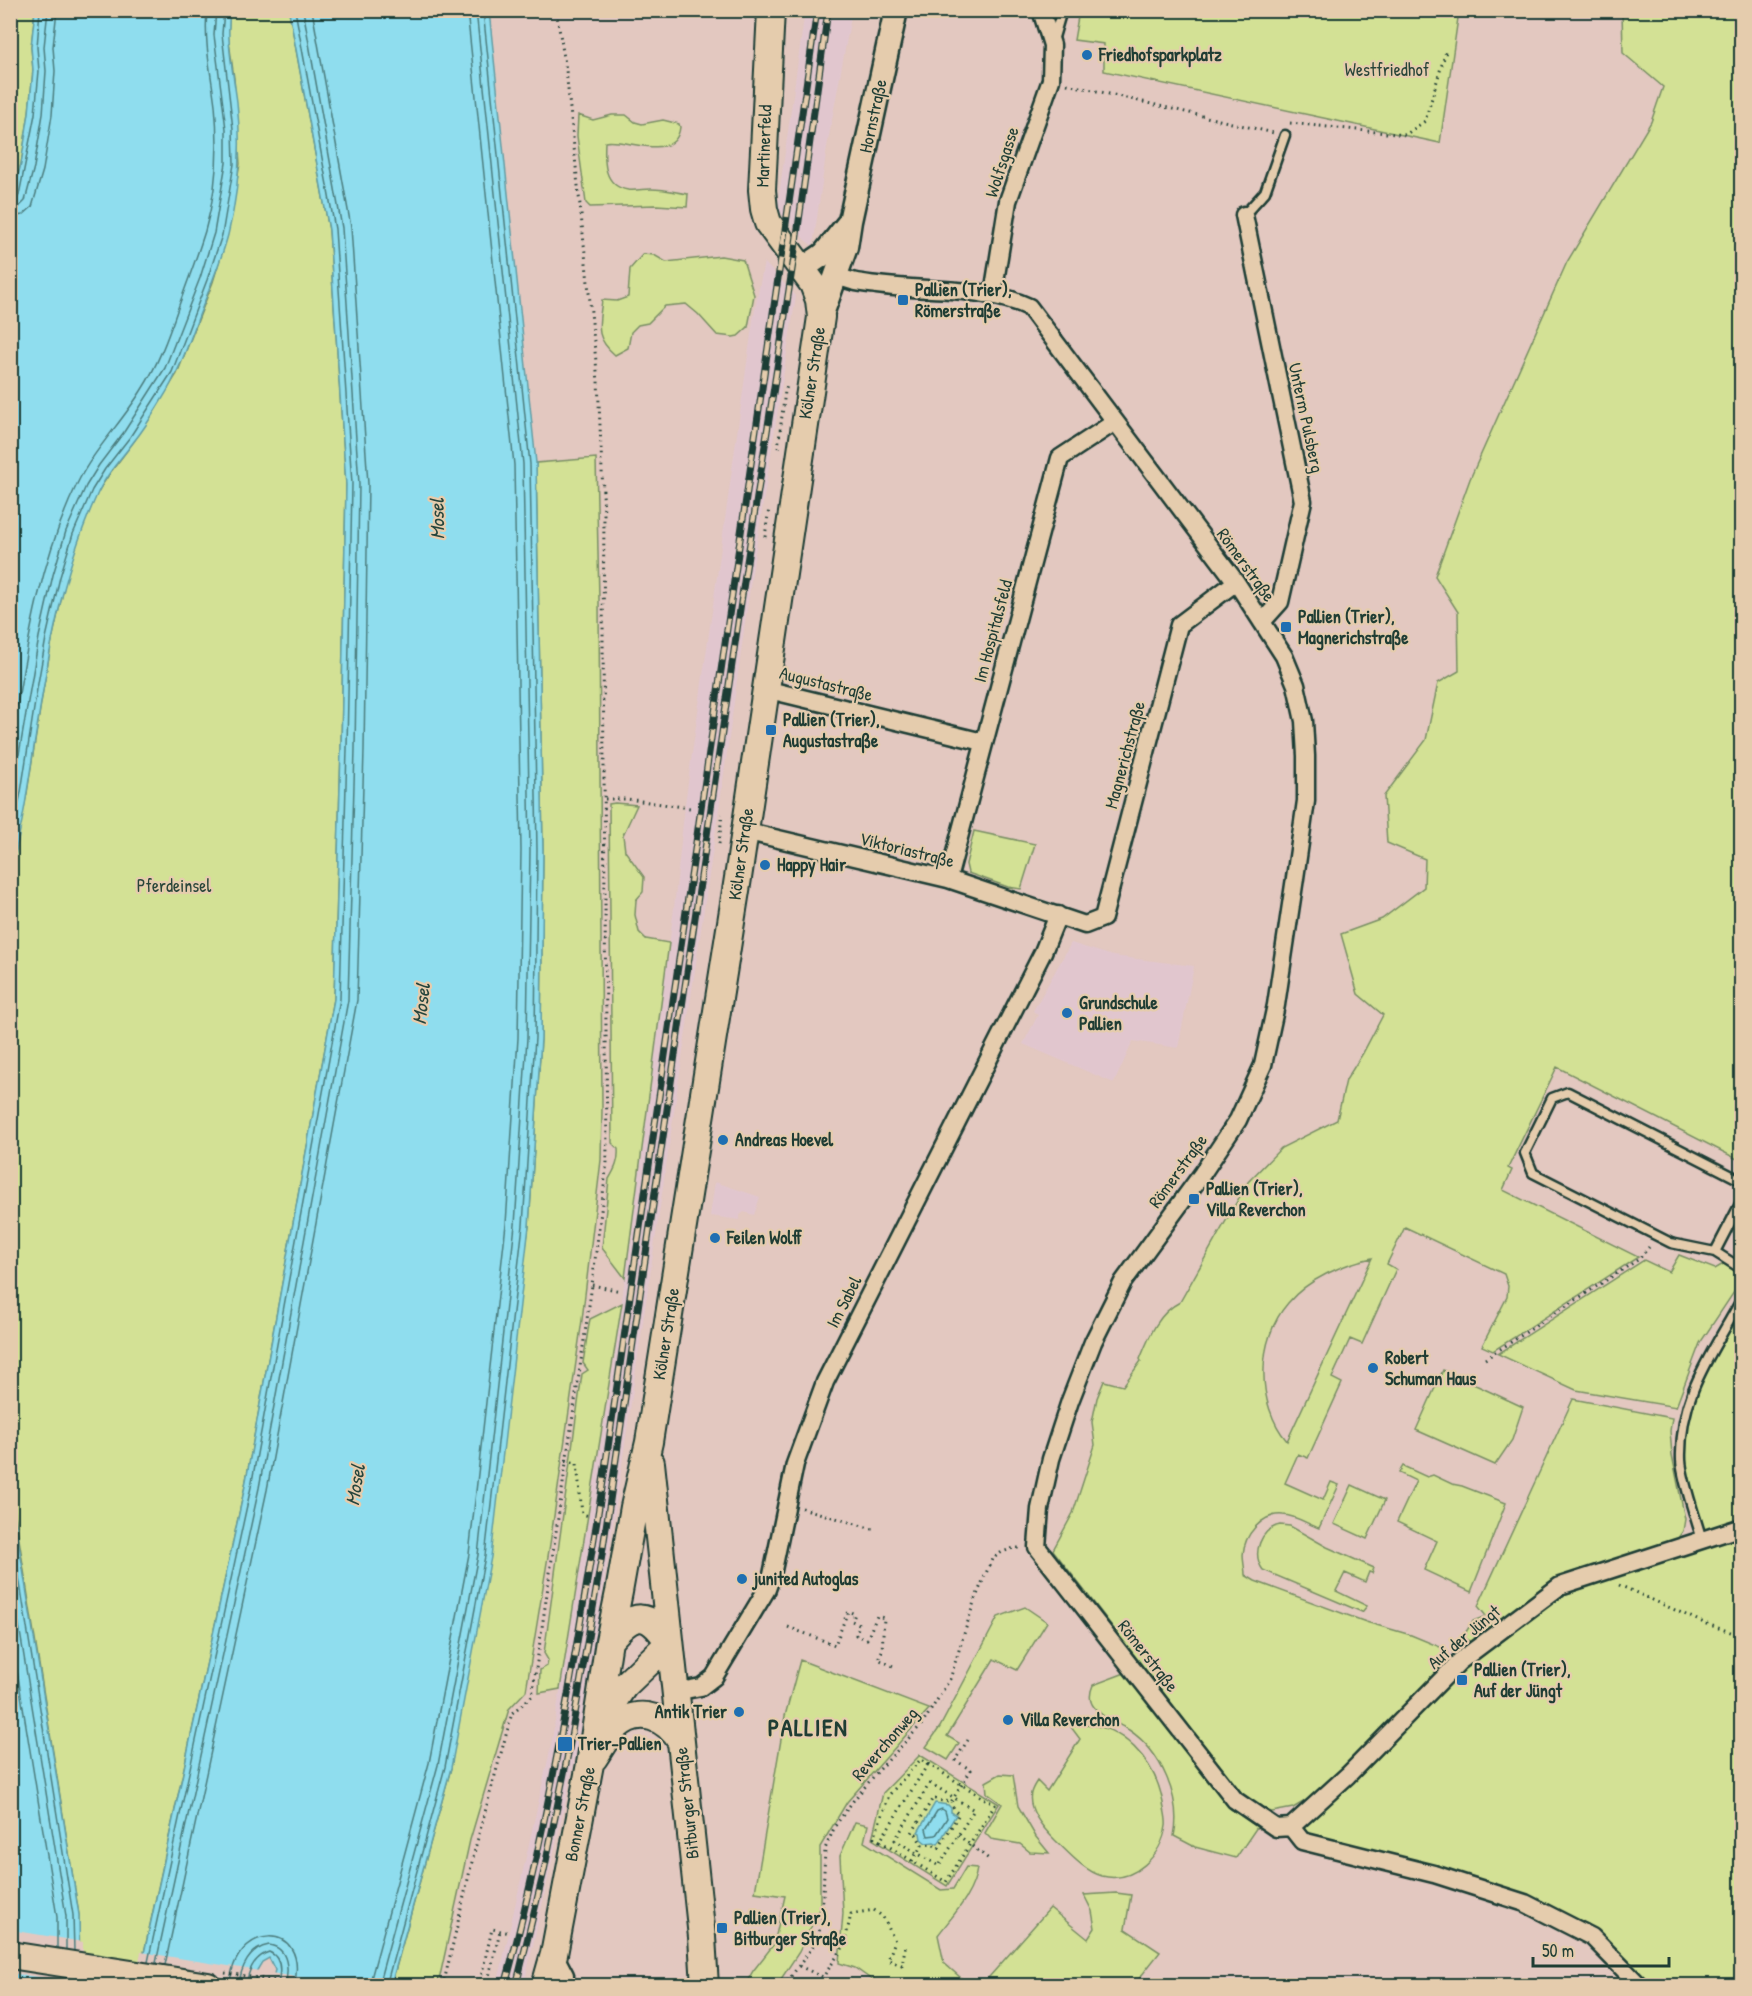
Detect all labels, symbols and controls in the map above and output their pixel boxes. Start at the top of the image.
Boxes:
place label: Friedhofsparkplatz [1098,42,1222,68]
marker: Friedhofsparkplatz [1080,48,1094,62]
park label: Westfriedhof [1345,57,1430,82]
street label: Hornstraße [853,77,892,155]
street label: Martinerfeld [750,104,777,188]
street label: Wolfsgasse [978,123,1025,200]
place label: Pallien (Trier), Römerstraße [915,277,1012,324]
marker: Pallien (Trier), Römerstraße [896,293,910,307]
street label: Kölner Straße [792,325,831,421]
street label: Unterm Pulsberg [1283,361,1330,475]
water label: Mosel [423,497,450,540]
street label: Römerstraße [1211,523,1282,607]
street label: Im Hospitalsfeld [967,577,1018,685]
place label: Pallien (Trier), Magnerichstraße [1298,604,1409,651]
marker: Pallien (Trier), Magnerichstraße [1279,620,1293,634]
street label: Augustastraße [777,660,875,707]
street label: Magnerichstraße [1098,698,1151,811]
place label: Pallien (Trier), Augustastraße [783,707,880,754]
marker: Pallien (Trier), Augustastraße [764,723,778,737]
street label: Kölner Straße [722,806,759,902]
street label: Viktoriastraße [857,826,957,873]
place label: Happy Hair [777,852,846,878]
marker: Happy Hair [758,858,772,872]
park label: Pferdeinsel [137,873,211,898]
water label: Mosel [405,981,436,1026]
place label: Grundschule Pallien [1079,990,1158,1036]
marker: Grundschule Pallien [1060,1006,1074,1020]
place label: Andreas Hoevel [735,1127,834,1152]
street label: Römerstraße [1142,1129,1213,1213]
marker: Andreas Hoevel [716,1133,730,1147]
place label: Pallien (Trier), Villa Reverchon [1206,1176,1306,1222]
marker: Pallien (Trier), Villa Reverchon [1187,1192,1201,1206]
place label: Feilen Wolff [726,1225,802,1250]
marker: Feilen Wolff [708,1231,722,1245]
street label: Im Sabel [820,1271,867,1332]
street label: Kölner Straße [646,1286,685,1382]
place label: Robert Schuman Haus [1385,1345,1476,1391]
marker: Robert Schuman Haus [1366,1361,1380,1375]
water label: Mosel [338,1461,371,1507]
place label: junited Autoglas [751,1566,858,1592]
marker: junited Autoglas [735,1572,749,1586]
street label: Auf der Jüngt [1422,1598,1506,1674]
street label: Römerstraße [1112,1614,1185,1697]
place label: Pallien (Trier), Auf der Jüngt [1474,1657,1571,1704]
marker: Pallien (Trier), Auf der Jüngt [1455,1673,1469,1687]
place label: Antik Trier [655,1699,727,1724]
street label: Reverchonweg [846,1701,924,1786]
marker: Antik Trier [732,1705,746,1719]
place label: Villa Reverchon [1020,1707,1120,1732]
district label: PALLIEN [768,1711,848,1743]
marker: Villa Reverchon [1001,1713,1015,1727]
place label: Trier-Pallien [577,1731,662,1756]
marker: Trier-Pallien [556,1735,574,1753]
street label: Bitburger Straße [668,1746,705,1860]
street label: Bonner Straße [558,1764,601,1863]
place label: Pallien (Trier), Bitburger Straße [734,1905,847,1952]
marker: Pallien (Trier), Bitburger Straße [715,1921,729,1935]
scale bar [1533,1930,1670,1968]
text: 50 m [1542,1938,1574,1963]

